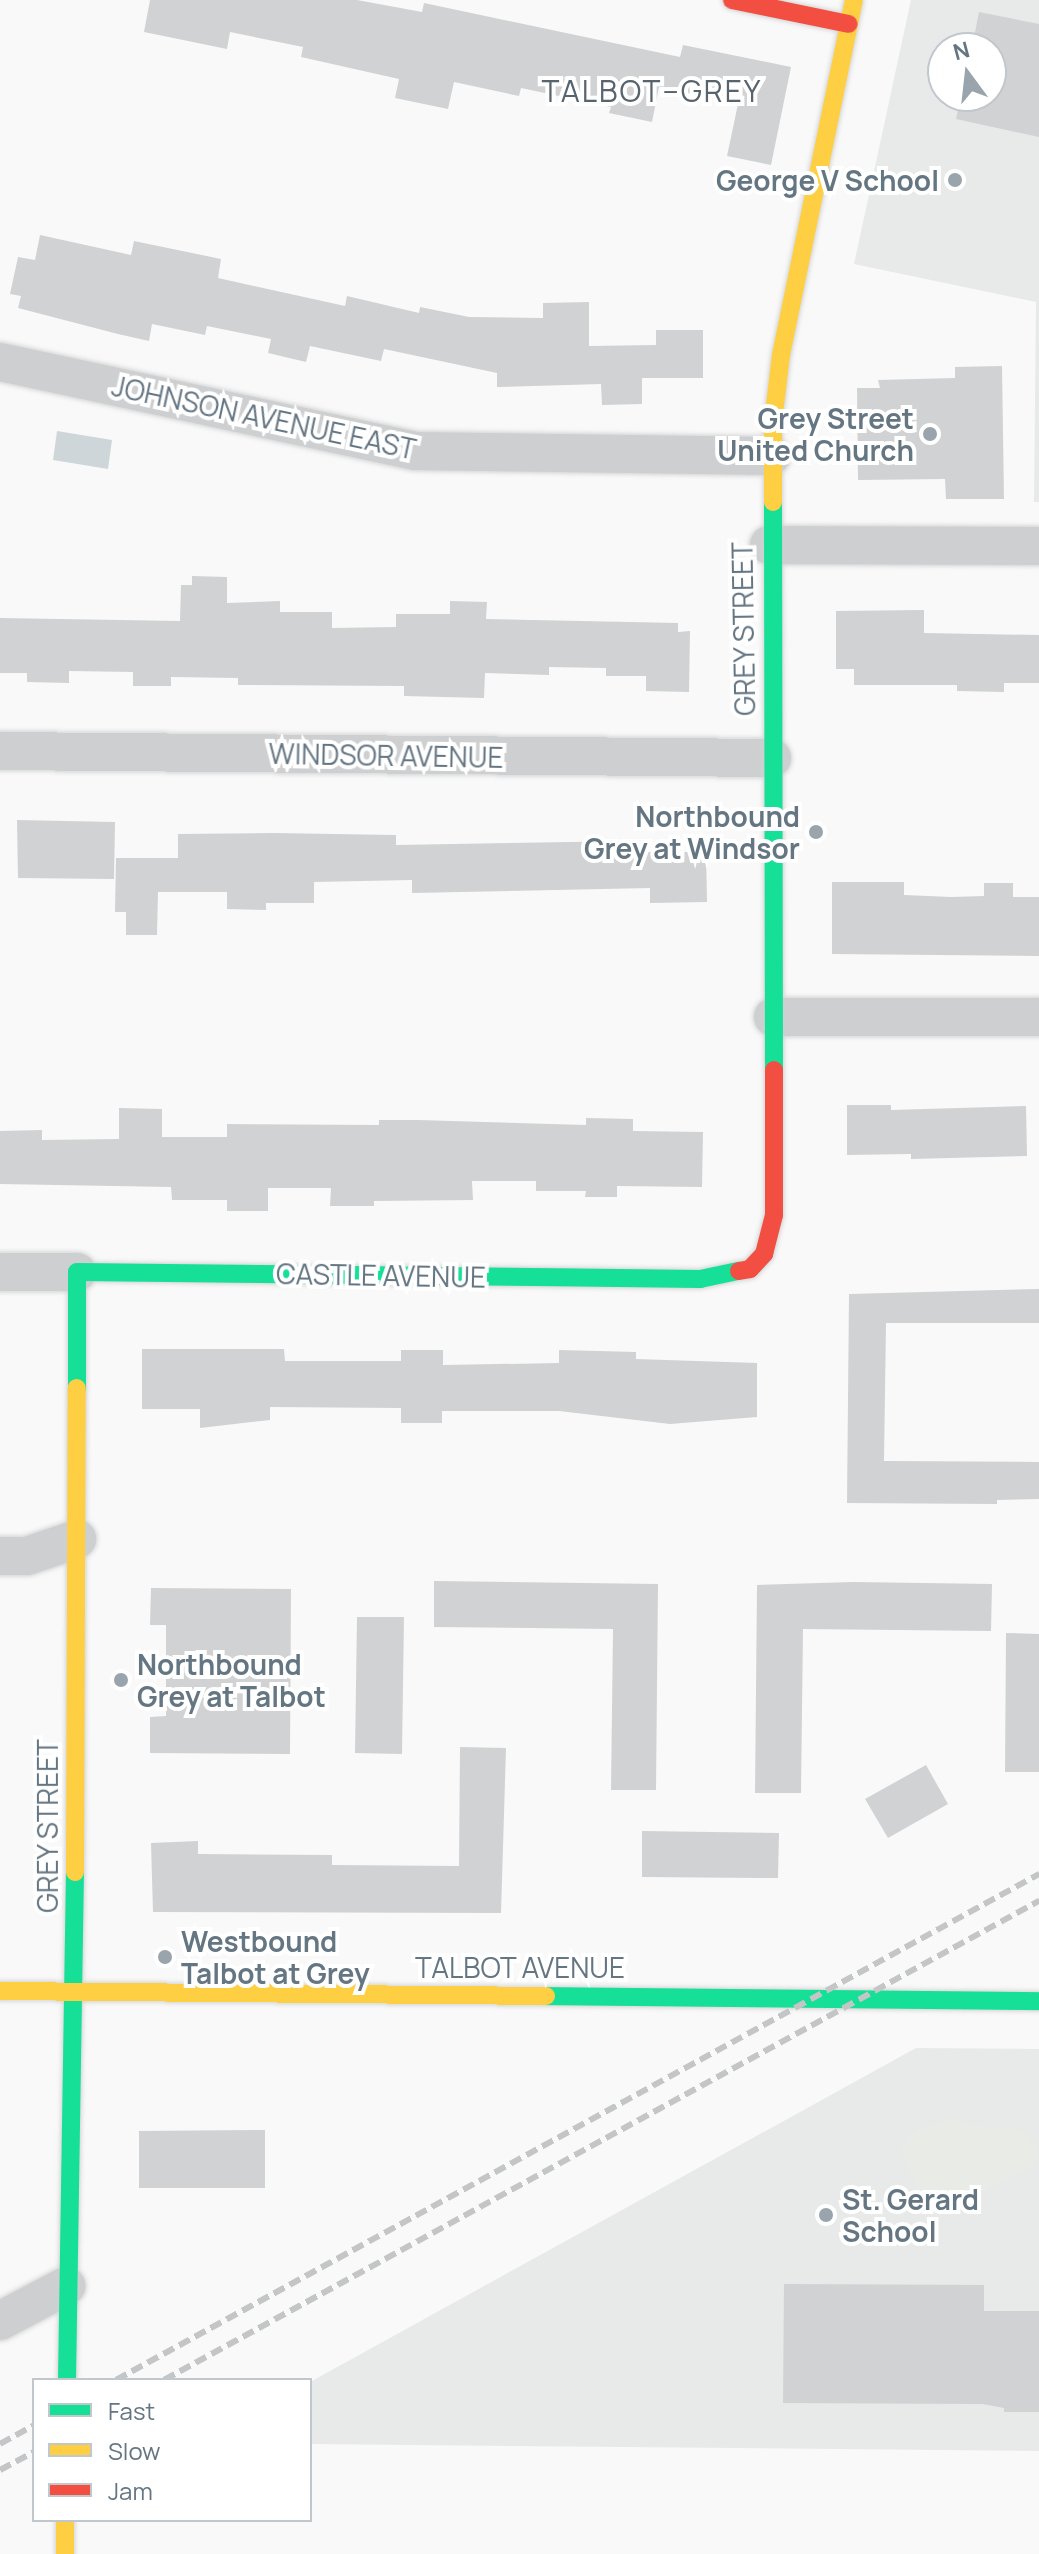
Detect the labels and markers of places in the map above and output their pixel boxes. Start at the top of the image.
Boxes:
place label: George V School [716,163,939,197]
marker: George V School [946,171,964,189]
place label: Grey Street United Church [717,401,914,467]
marker: Grey Street United Church [921,425,939,443]
place label: Northbound Grey at Windsor [584,799,800,865]
marker: Northbound Grey at Windsor [807,823,825,841]
place label: Northbound Grey at Talbot [137,1647,326,1713]
marker: Northbound Grey at Talbot [112,1671,130,1689]
place label: Westbound Talbot at Grey [181,1924,370,1990]
marker: Westbound Talbot at Grey [156,1948,174,1966]
place label: St. Gerard School [842,2182,979,2248]
marker: St. Gerard School [817,2206,835,2224]

